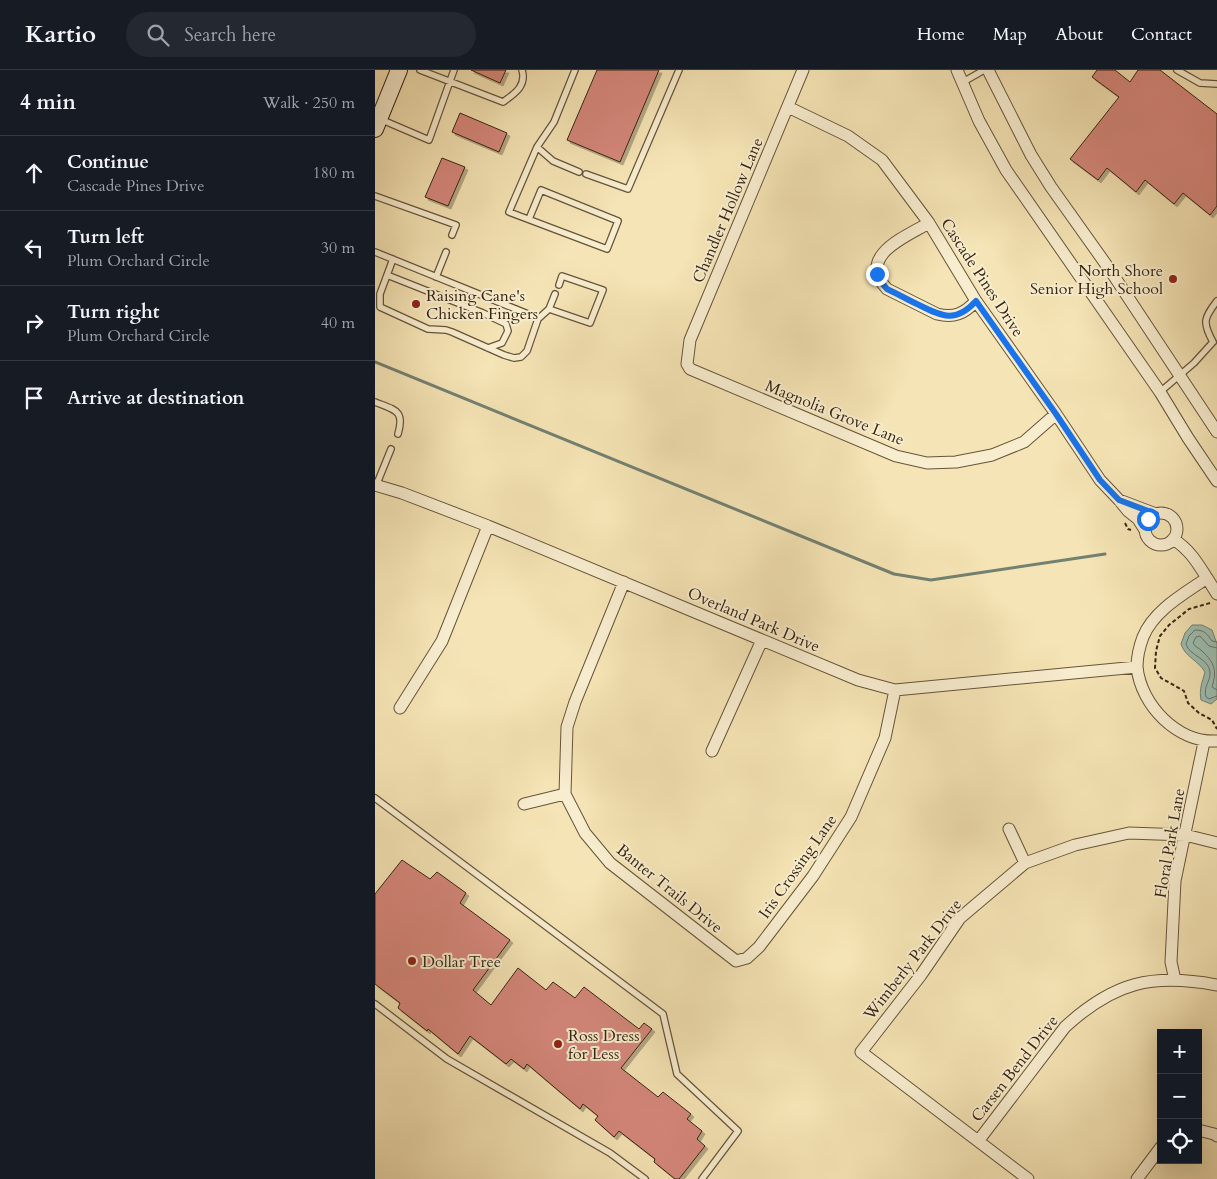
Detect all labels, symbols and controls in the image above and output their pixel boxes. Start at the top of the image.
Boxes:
search box [126,12,476,57]
text: Kartio [25,18,96,51]
icon: search [144,21,172,49]
text: Search here [184,22,276,48]
text: Home [917,22,965,47]
text: Map [993,22,1027,47]
text: About [1055,22,1103,47]
text: Contact [1131,22,1192,47]
text: 4 min [20,88,76,117]
text: Walk · 250 m [263,92,355,114]
street label: Chandler Hollow Lane [687,134,769,286]
text: Continue [67,149,149,175]
icon: ahead [20,159,48,187]
text: 180 m [313,162,355,184]
text: Cascade Pines Drive [67,175,204,197]
street label: Cascade Pines Drive [936,214,1029,341]
text: Turn left [67,224,144,250]
icon: left [20,234,48,262]
text: 30 m [321,237,355,259]
text: Plum Orchard Circle [67,250,210,272]
place label: North Shore Senior High School [1030,260,1163,300]
route end [866,263,889,286]
marker: North Shore Senior High School [1167,273,1179,285]
place label: Raising Cane's Chicken Fingers [426,285,538,325]
marker: Raising Cane's Chicken Fingers [410,298,422,310]
text: Turn right [67,299,159,325]
icon: right [20,309,48,337]
text: 40 m [321,312,355,334]
text: Plum Orchard Circle [67,325,210,347]
street label: Magnolia Grove Lane [762,375,907,451]
icon: arrive [20,384,48,412]
text: Arrive at destination [67,385,244,411]
route start [1137,508,1160,531]
street label: Overland Park Drive [684,582,823,658]
street label: Floral Park Lane [1150,787,1190,900]
street label: Iris Crossing Lane [754,810,842,923]
street label: Banter Trails Drive [612,839,727,938]
street label: Wimberly Park Drive [858,895,967,1025]
place label: Dollar Tree [422,951,501,973]
marker: Dollar Tree [406,955,418,967]
street label: Carsen Bend Drive [966,1011,1063,1127]
place label: Ross Dress for Less [568,1025,640,1065]
map controls [1157,1029,1202,1164]
button: + [1157,1029,1202,1074]
marker: Ross Dress for Less [552,1038,564,1050]
button: − [1157,1074,1202,1119]
button: locate [1157,1119,1202,1164]

